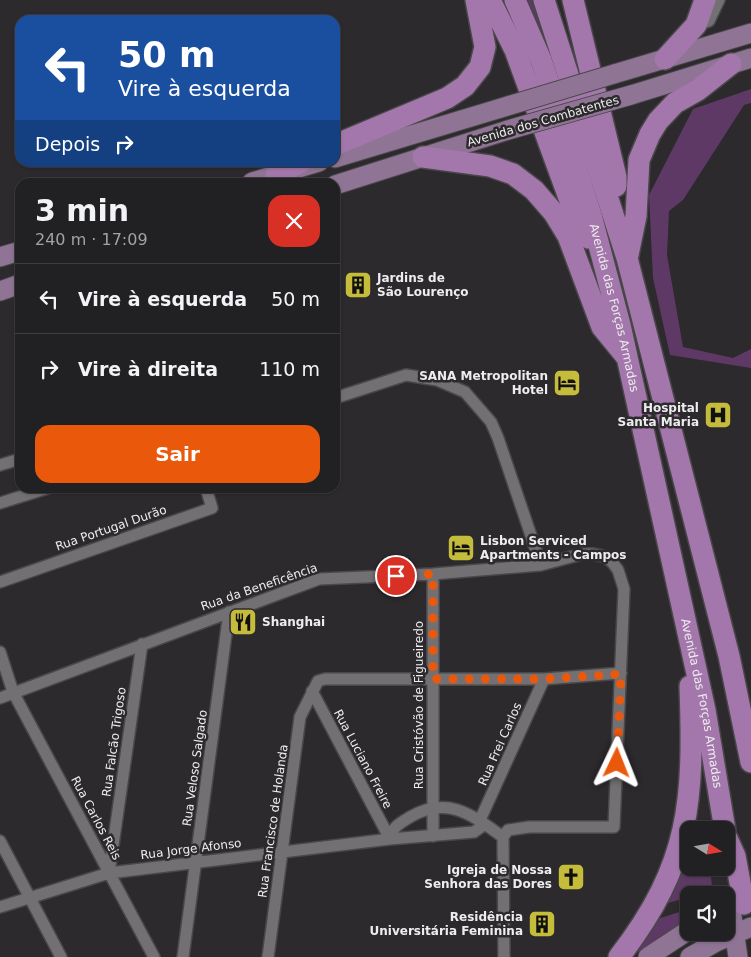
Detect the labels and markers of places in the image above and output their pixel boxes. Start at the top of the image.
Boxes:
building icon: Jardins de São Lourenço [343,270,373,300]
place label: Jardins de São Lourenço [376,271,469,299]
hotel icon: SANA Metropolitan Hotel [552,368,582,398]
place label: SANA Metropolitan Hotel [419,369,548,397]
hospital icon: Hospital Santa Maria [703,400,733,430]
place label: Hospital Santa Maria [618,401,699,429]
hotel icon: Lisbon Serviced Apartments - Campos [446,533,476,563]
place label: Lisbon Serviced Apartments - Campos [480,534,626,562]
pin [375,555,417,597]
restaurant icon: Shanghai [228,607,258,637]
place label: Shanghai [262,615,325,629]
church icon: Igreja de Nossa Senhora das Dores [556,862,586,892]
place label: Igreja de Nossa Senhora das Dores [424,863,552,891]
building icon: Residência Universitária Feminina [527,909,557,939]
place label: Residência Universitária Feminina [370,910,523,938]

